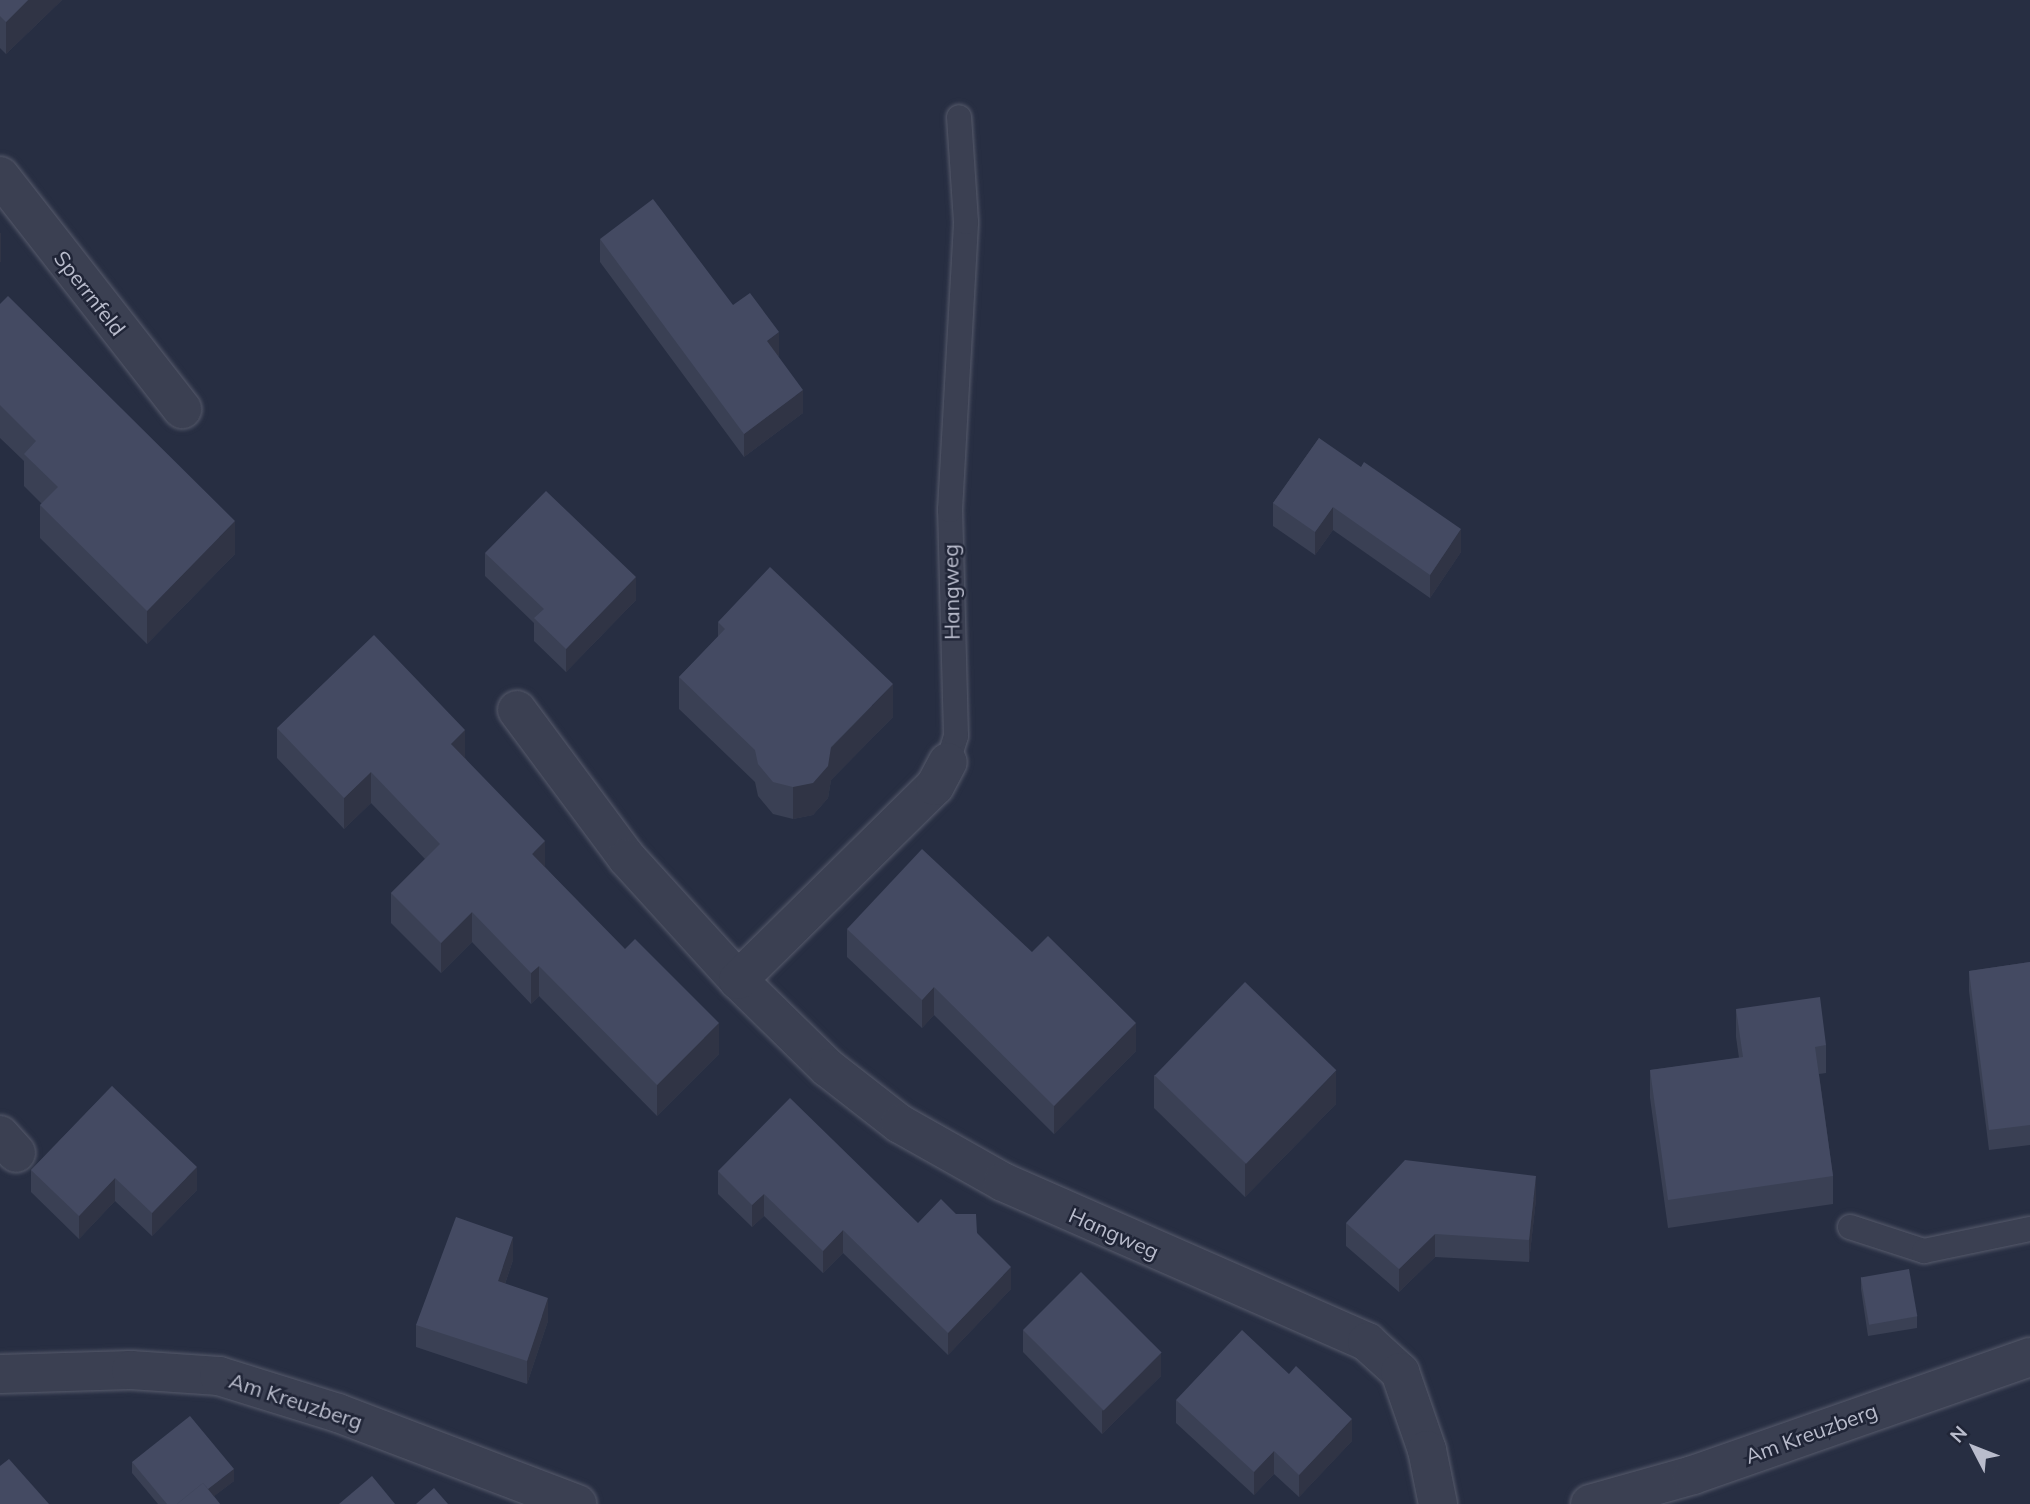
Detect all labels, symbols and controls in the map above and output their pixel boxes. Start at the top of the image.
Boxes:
street label: Sperrnfeld [49,246,131,340]
street label: Hangweg [938,544,964,640]
street label: Hangweg [1065,1202,1163,1264]
street label: Am Kreuzberg [226,1368,366,1434]
street label: Am Kreuzberg [1741,1397,1881,1469]
north arrow [1939,1413,2009,1483]
text: N [1945,1421,1972,1447]

